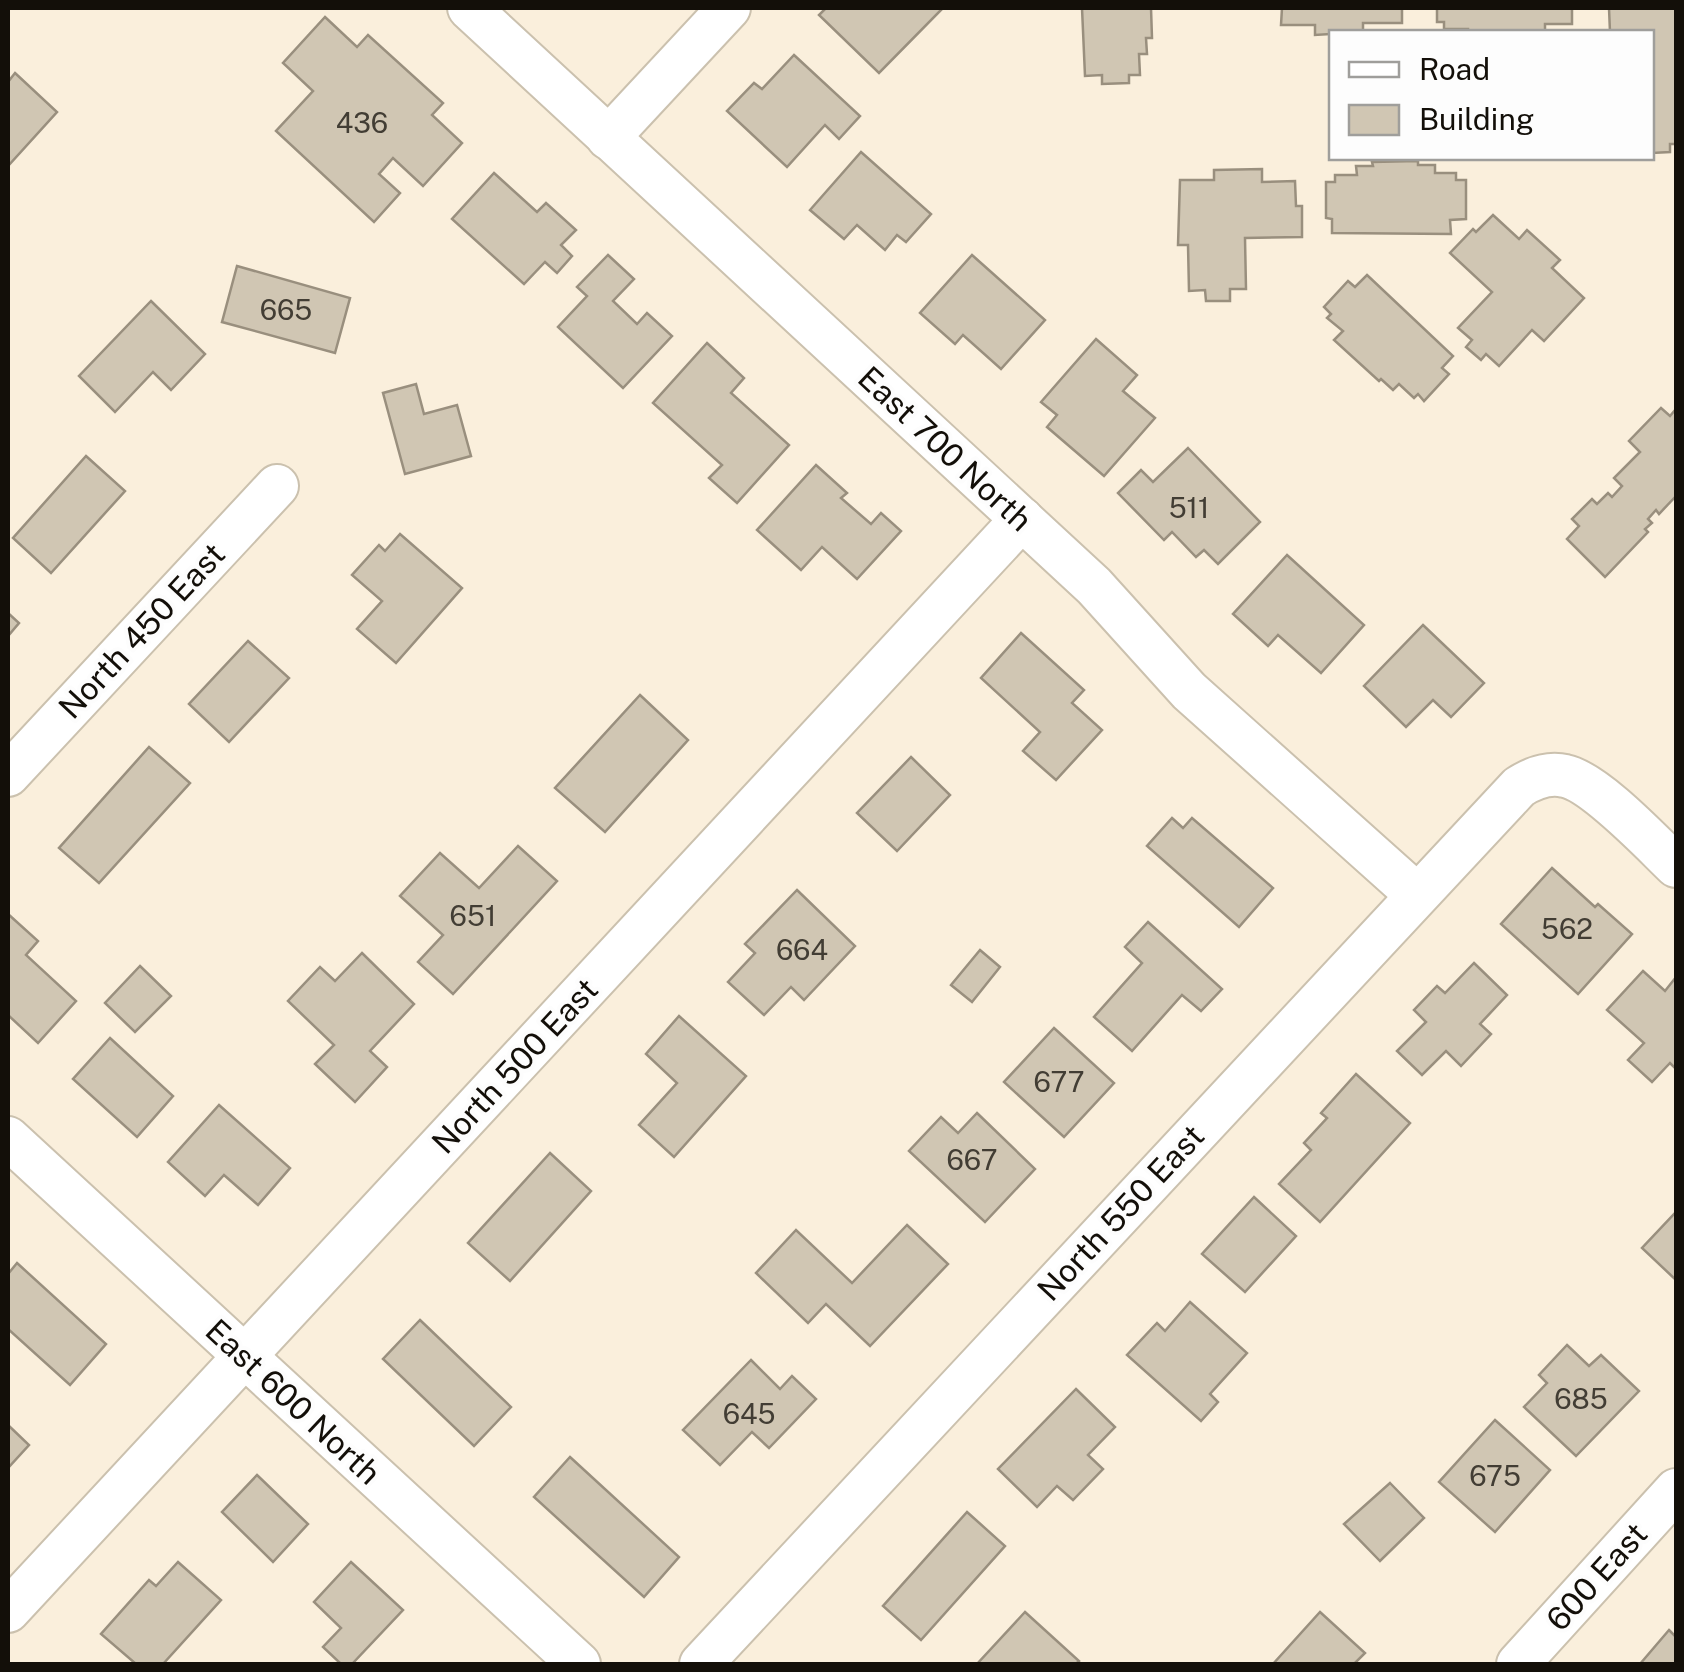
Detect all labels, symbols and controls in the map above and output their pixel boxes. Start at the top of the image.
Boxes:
legend [1329,30,1654,160]
text: Road [1419,51,1490,87]
text: Building [1419,101,1534,137]
house number: 436 [336,106,388,139]
house number: 665 [260,293,312,326]
street label: East 700 North [851,359,1040,538]
house number: 511 [1169,491,1209,524]
street label: North 450 East [51,535,232,726]
house number: 651 [450,899,496,932]
house number: 562 [1541,912,1593,945]
house number: 664 [776,933,828,966]
street label: North 500 East [424,971,605,1161]
house number: 677 [1034,1065,1084,1098]
street label: North 550 East [1030,1117,1211,1308]
house number: 667 [947,1143,997,1176]
street label: East 600 North [199,1312,388,1492]
house number: 685 [1554,1382,1608,1415]
house number: 645 [723,1397,775,1430]
house number: 675 [1469,1459,1521,1492]
street label: 600 East [1539,1515,1655,1638]

